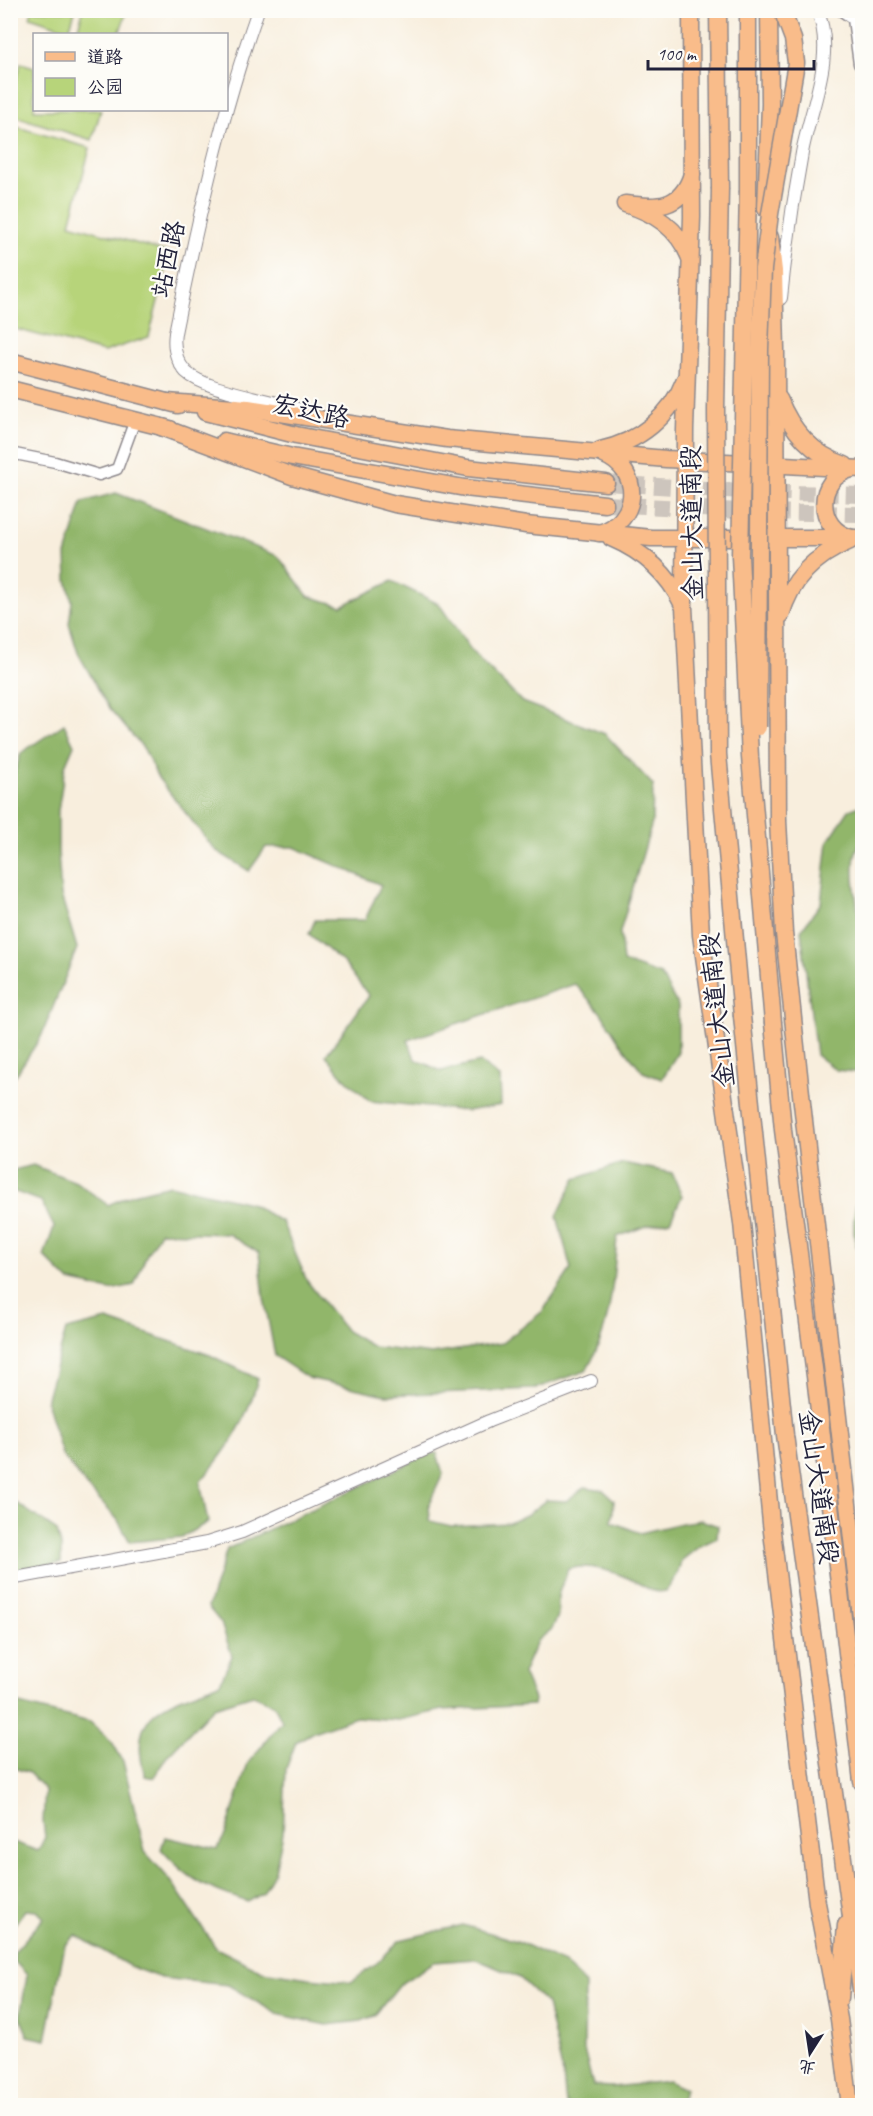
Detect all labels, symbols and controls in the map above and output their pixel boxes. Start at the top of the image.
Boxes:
legend [33,33,228,111]
scale bar [648,33,814,71]
text: 100 m [657,43,698,65]
text: 道路 [87,46,123,68]
text: 公园 [87,76,123,98]
street label: 站西路 [144,217,192,301]
street label: 宏达路 [269,387,353,435]
street label: 金山大道南段 [674,445,710,601]
street label: 金山大道南段 [692,931,742,1089]
street label: 金山大道南段 [792,1407,846,1567]
north arrow [780,2023,840,2083]
text: 北 [797,2055,817,2078]

